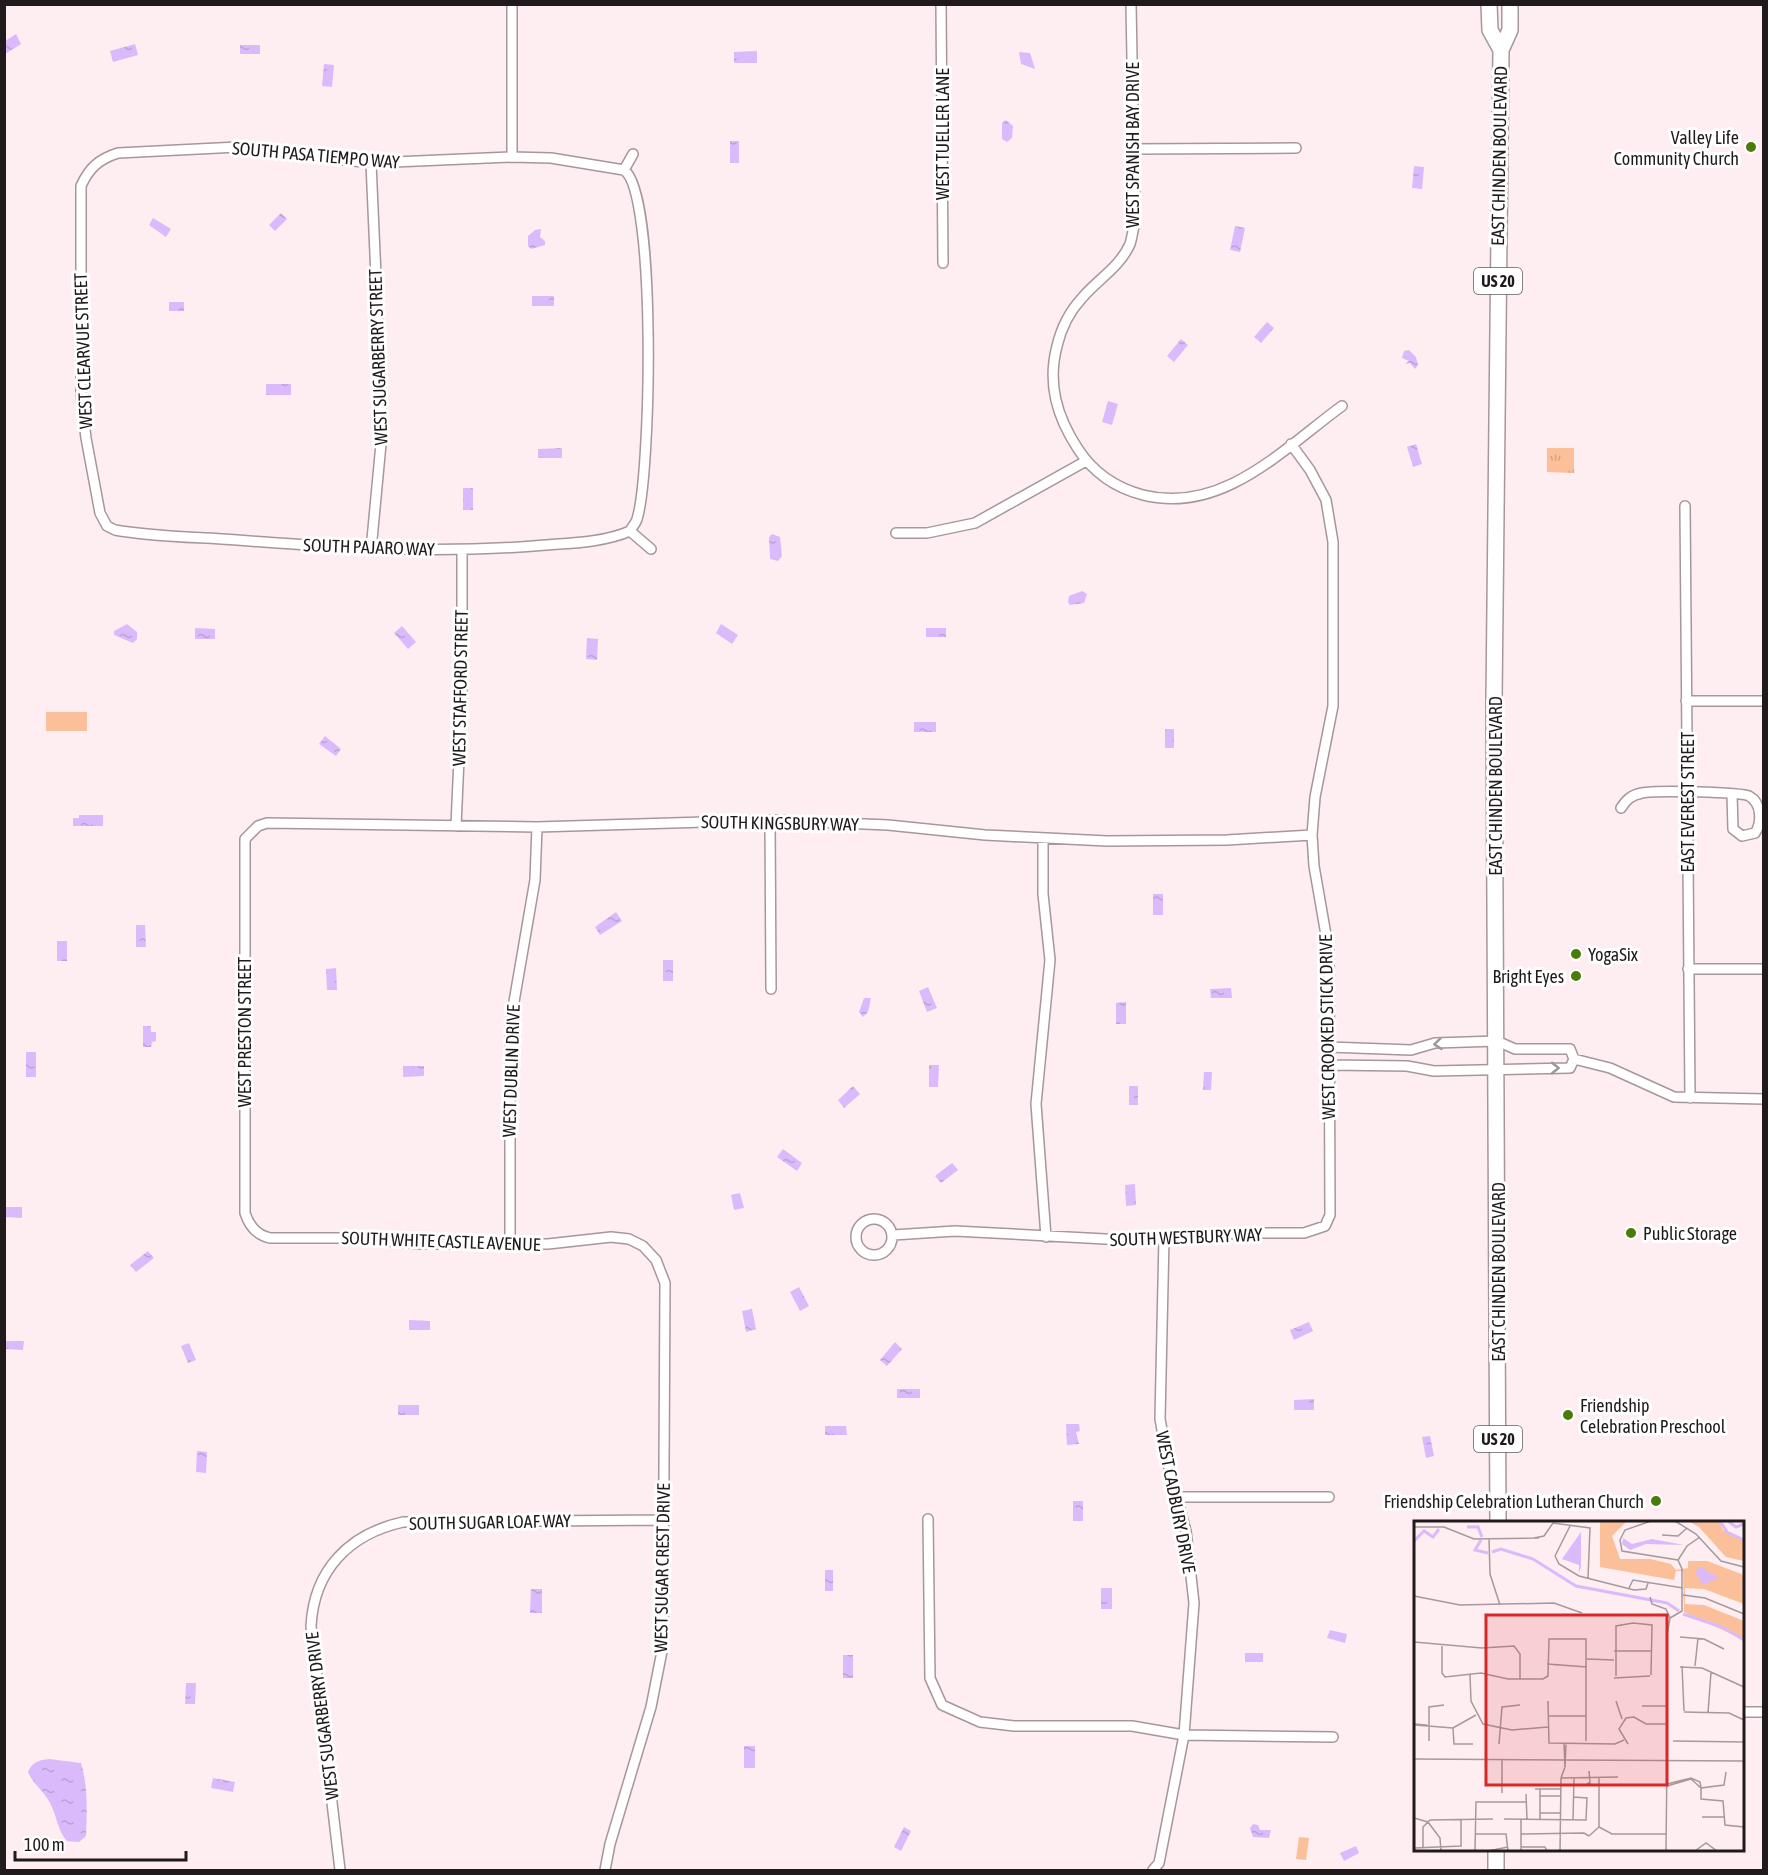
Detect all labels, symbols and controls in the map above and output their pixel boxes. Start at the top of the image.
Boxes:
street label: WEST SPANISH BAY DRIVE [1122,62,1143,228]
street label: EAST CHINDEN BOULEVARD [1487,66,1511,246]
street label: WEST TUELLER LANE [932,68,953,200]
place label: Valley Life Community Church [1614,127,1739,169]
street label: SOUTH PASA TIEMPO WAY [231,137,401,173]
marker: Valley Life Community Church [1744,140,1758,154]
street label: WEST SUGARBERRY STREET [364,268,392,446]
road number: US 20 [1474,268,1522,294]
street label: WEST CLEARVUE STREET [70,272,96,429]
street label: SOUTH PAJARO WAY [303,534,435,560]
street label: WEST STAFFORD STREET [448,609,472,766]
street label: EAST CHINDEN BOULEVARD [1485,696,1506,876]
street label: EAST EVEREST STREET [1677,731,1698,872]
street label: SOUTH KINGSBURY WAY [701,811,859,835]
street label: WEST CROOKED STICK DRIVE [1315,934,1339,1120]
place label: YogaSix [1588,944,1638,965]
marker: YogaSix [1569,947,1583,961]
street label: WEST PRESTON STREET [234,957,255,1107]
place label: Bright Eyes [1492,966,1564,987]
marker: Bright Eyes [1569,969,1583,983]
street label: WEST DUBLIN DRIVE [498,1004,524,1138]
one-way arrow [1434,1037,1443,1049]
one-way arrow [1551,1062,1560,1074]
street label: EAST CHINDEN BOULEVARD [1488,1182,1509,1362]
place label: Public Storage [1643,1223,1737,1244]
street label: SOUTH WESTBURY WAY [1109,1224,1263,1250]
marker: Public Storage [1624,1226,1638,1240]
street label: SOUTH WHITE CASTLE AVENUE [341,1227,541,1255]
place label: Friendship Celebration Preschool [1580,1395,1726,1437]
marker: Friendship Celebration Preschool [1561,1408,1575,1422]
road number: US 20 [1474,1426,1522,1452]
street label: WEST CADBURY DRIVE [1152,1429,1200,1575]
street label: WEST SUGAR CREST DRIVE [650,1483,674,1653]
place label: Friendship Celebration Lutheran Church [1384,1491,1644,1512]
marker: Friendship Celebration Lutheran Church [1649,1494,1663,1508]
street label: SOUTH SUGAR LOAF WAY [409,1510,571,1534]
inset map [1414,1521,1744,1851]
street label: WEST SUGARBERRY DRIVE [301,1631,343,1801]
scale bar [15,1824,186,1862]
text: 100 m [24,1834,65,1855]

